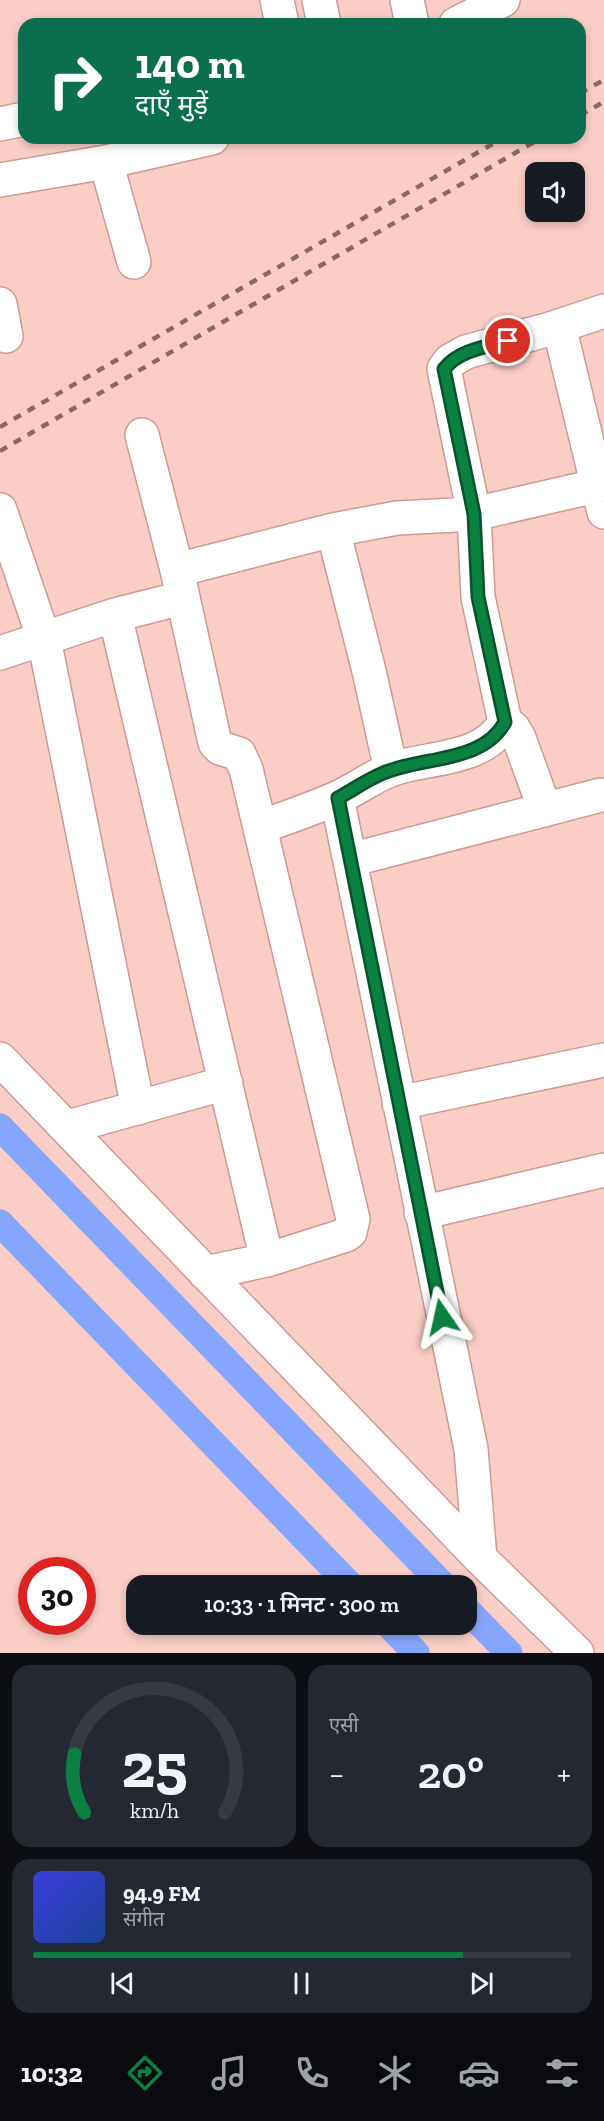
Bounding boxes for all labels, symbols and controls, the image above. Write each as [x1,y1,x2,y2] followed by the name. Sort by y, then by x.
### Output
[135,38,245,89] text: 140 m
[36,42,114,120] icon: right
[135,89,208,121] text: दाएँ मुड़ें
[525,162,585,222] map controls
[525,162,585,222] button: sound
[482,315,533,366] pin
[491,324,524,357] icon: arrive
[410,1285,474,1349] position arrow
[18,1557,96,1635] speed limit sign: 30
[204,1591,399,1618] text: 10:33 · 1 मिनट · 300 m
[329,1713,359,1737] text: एसी
[121,1728,187,1803] text: 25
[417,1746,484,1800] text: 20°
[329,1754,344,1793] text: −
[557,1754,571,1793] text: +
[130,1798,178,1823] text: km/h
[123,1880,200,1907] text: 94.9 FM
[123,1907,164,1931] text: संगीत
[106,1967,139,2000] icon: previous
[285,1967,318,2000] icon: pause
[465,1967,498,2000] icon: next
[124,2052,166,2094] icon: directions
[208,2052,250,2094] icon: music
[291,2052,333,2094] icon: phone
[374,2052,416,2094] icon: climate
[458,2052,500,2094] icon: car
[541,2052,583,2094] icon: filters
[21,2057,83,2089] text: 10:32

